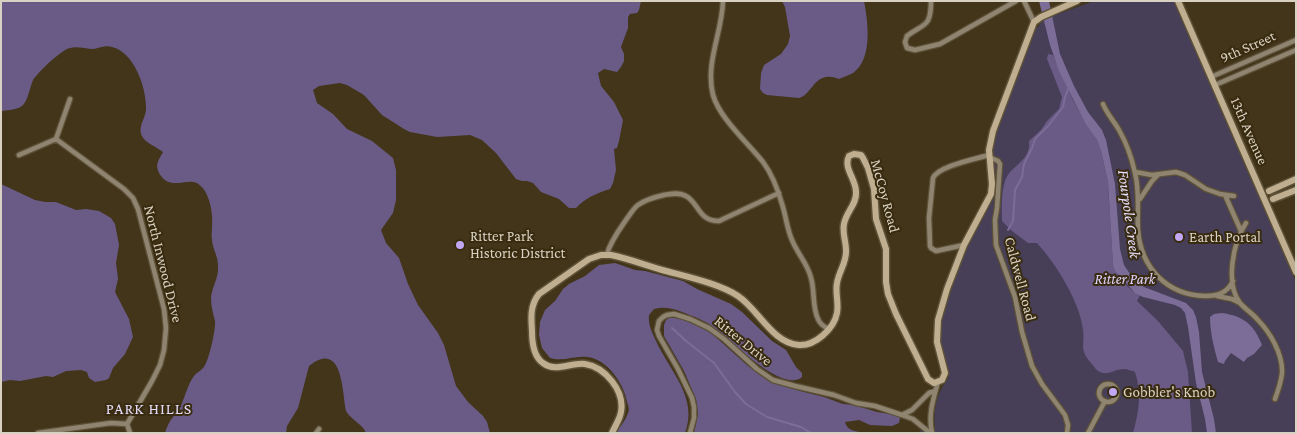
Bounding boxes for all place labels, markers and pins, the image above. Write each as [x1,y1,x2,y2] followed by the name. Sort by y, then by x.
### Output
[470,227,565,262] place label: Ritter Park Historic District
[1189,228,1261,246] place label: Earth Portal
[1173,231,1185,243] marker: Earth Portal
[454,239,466,251] marker: Ritter Park Historic District
[1123,383,1215,401] place label: Gobbler's Knob
[1107,386,1119,398] marker: Gobbler's Knob

